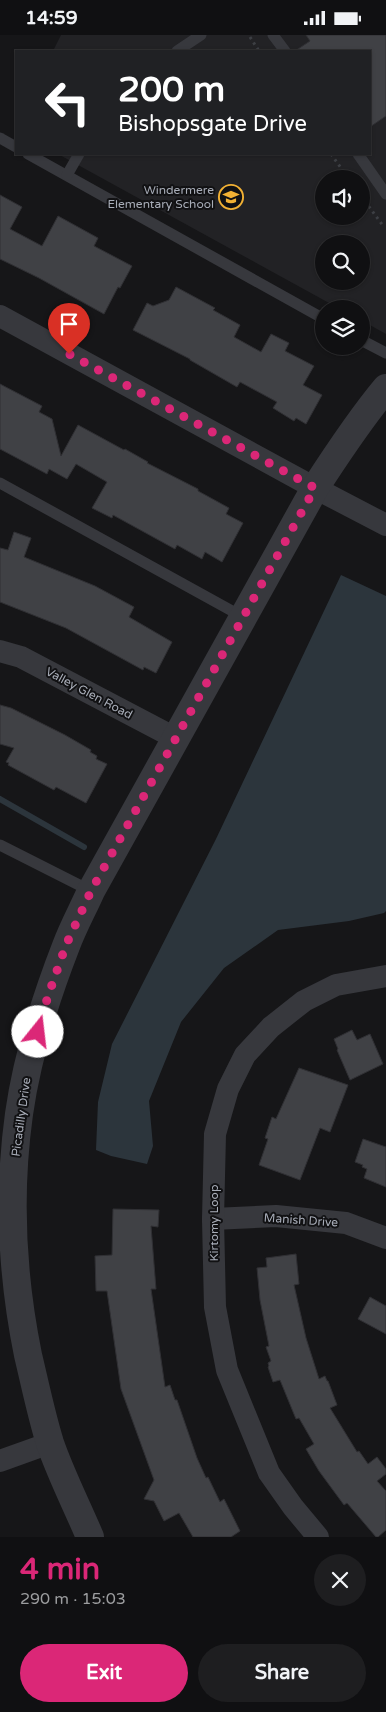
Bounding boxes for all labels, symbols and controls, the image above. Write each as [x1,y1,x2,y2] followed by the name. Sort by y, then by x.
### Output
[25,7,78,29] text: 14:59
[118,69,225,111] text: 200 m
[35,70,100,135] icon: left
[118,111,307,137] text: Bishopsgate Drive
[315,170,370,355] map controls
[315,170,370,225] button: sound
[107,183,214,211] place label: Windermere Elementary School
[218,184,244,210] school or university icon: Windermere Elementary School
[315,235,370,290] button: search
[315,300,370,355] button: layers
[48,303,90,354] pin
[55,310,83,338] icon: arrive
[43,664,135,722] street label: Valley Glen Road
[11,1005,63,1057] position arrow
[9,1076,34,1157] street label: Picadilly Drive
[207,1185,221,1261] street label: Kirtomy Loop
[263,1210,339,1230] street label: Manish Drive
[20,1551,100,1588] text: 4 min
[314,1554,366,1606] button: close
[20,1589,126,1609] text: 290 m · 15:03
[20,1644,188,1702] button: Exit
[198,1644,366,1702] button: Share

